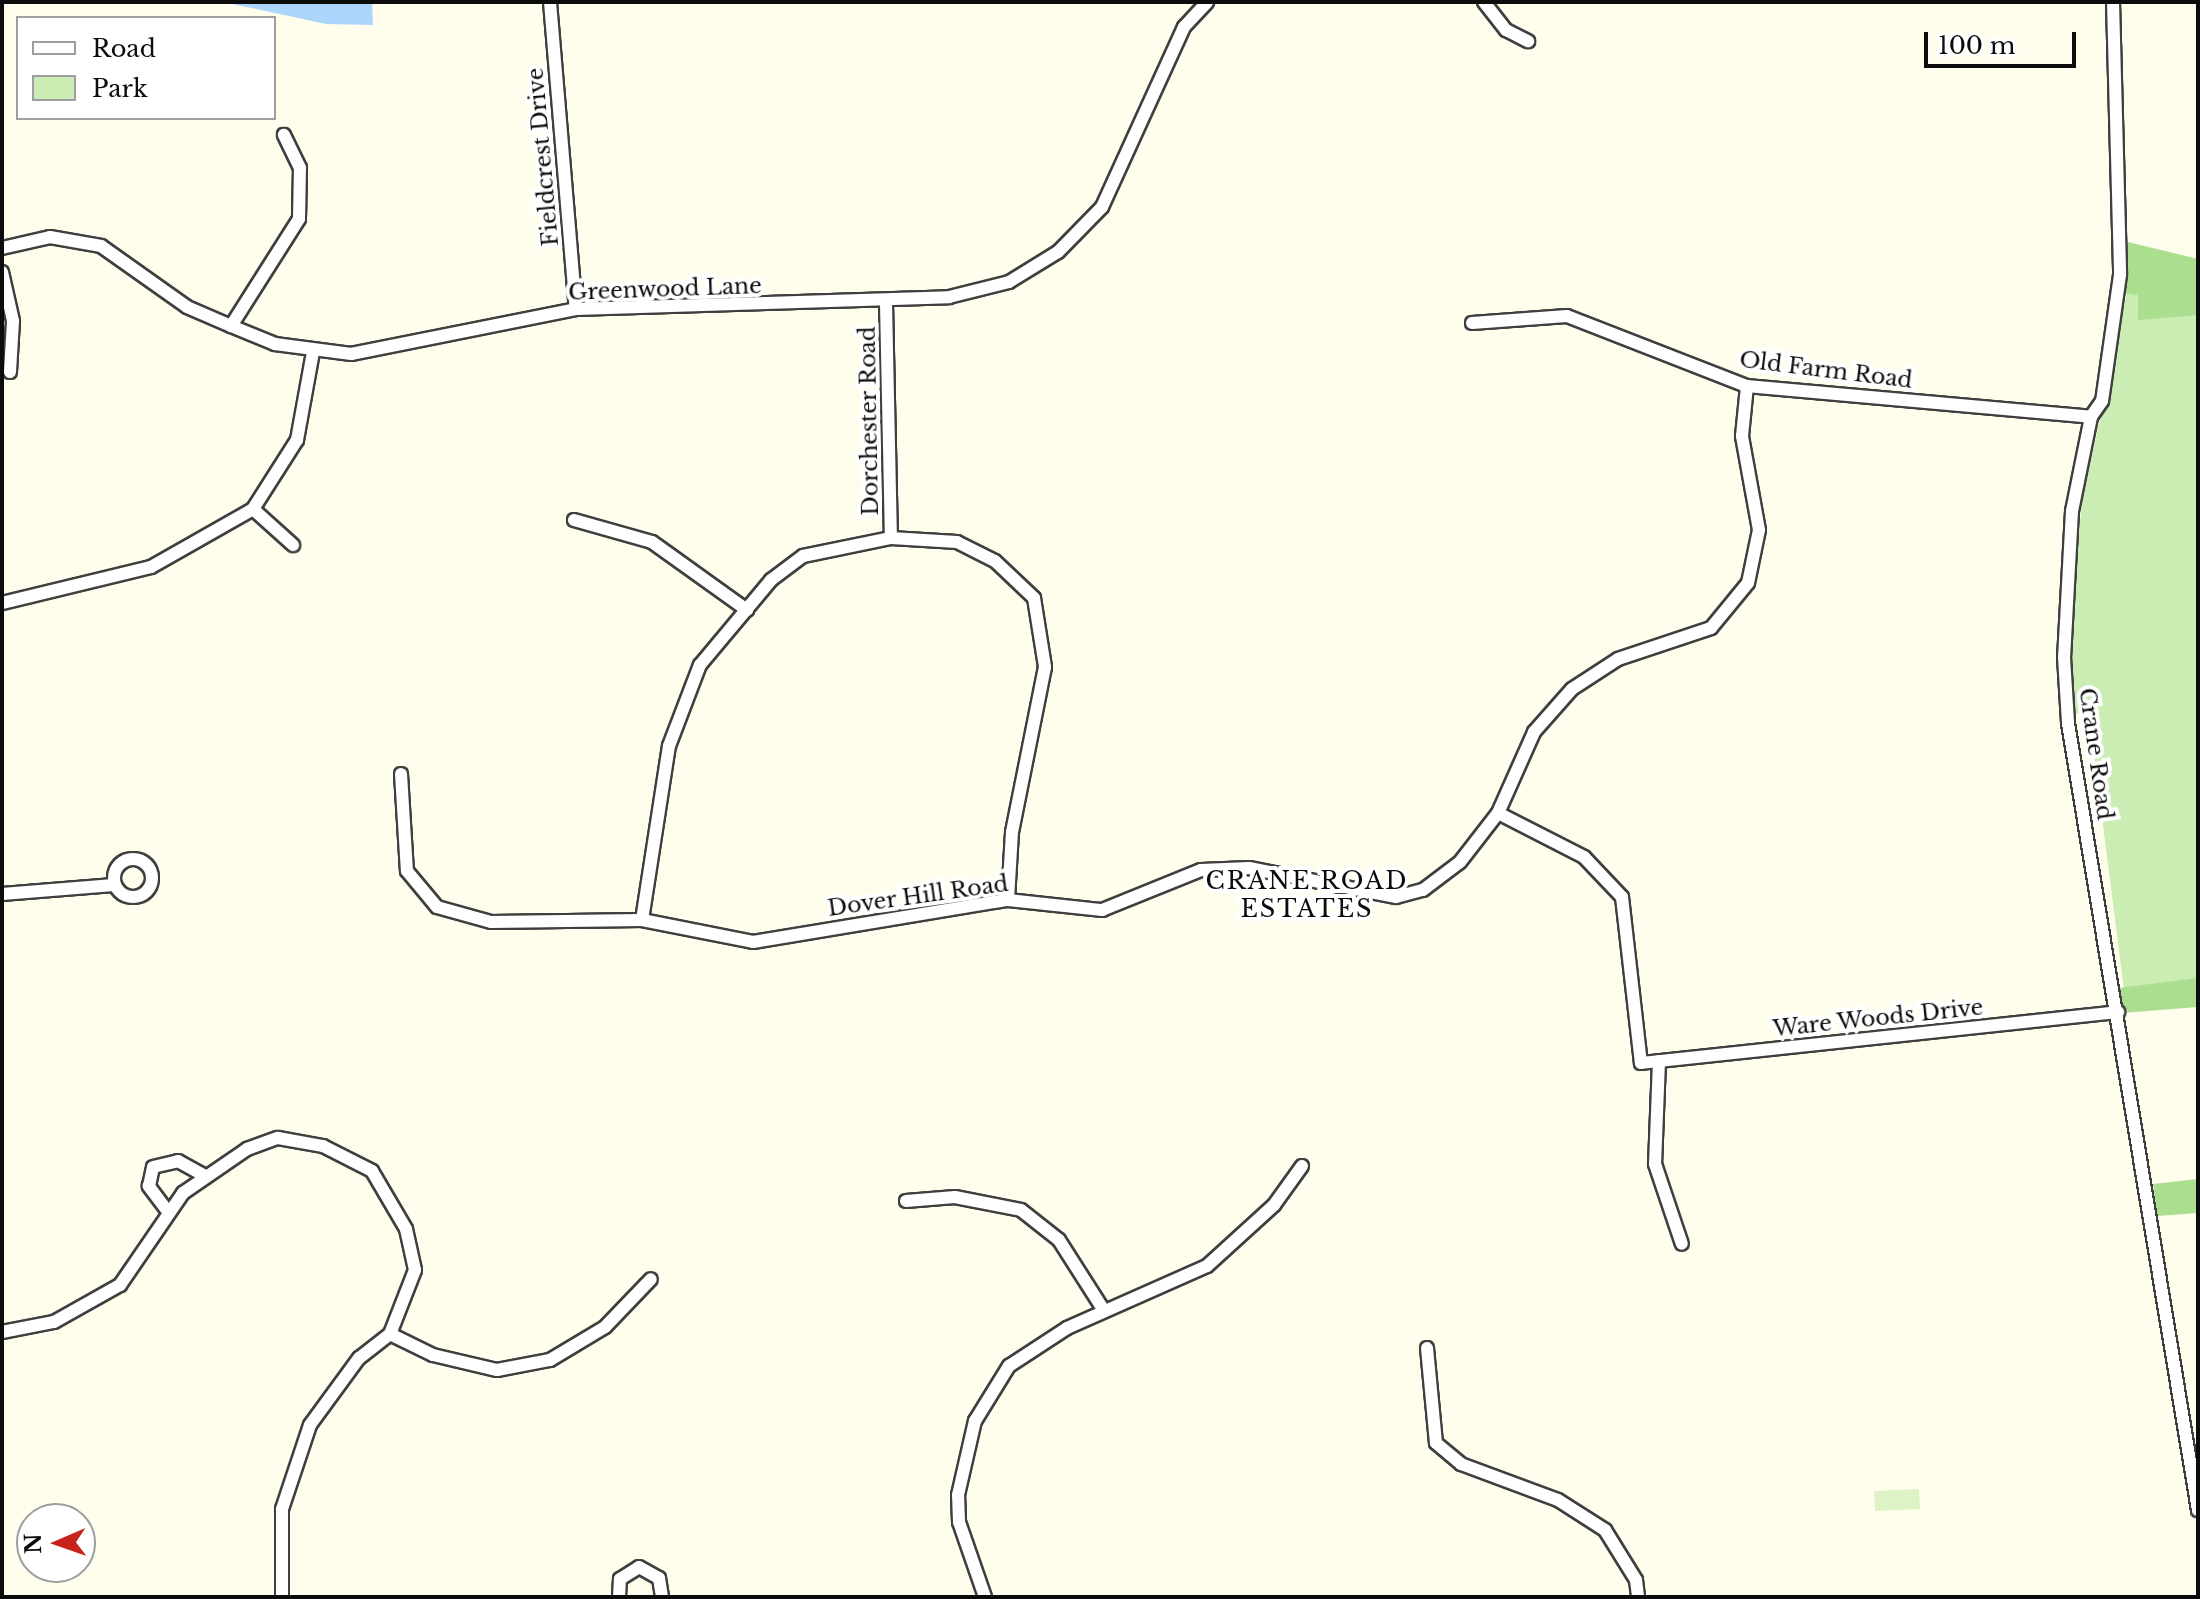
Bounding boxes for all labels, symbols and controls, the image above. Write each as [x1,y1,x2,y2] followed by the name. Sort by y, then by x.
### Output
[16,16,276,120] legend
[1928,16,2080,66] scale bar
[1938,31,2016,60] text: 100 m
[92,34,156,63] text: Road
[522,67,564,247] street label: Fieldcrest Drive
[92,74,148,103] text: Park
[568,272,762,306] street label: Greenwood Lane
[854,326,884,516] street label: Dorchester Road
[1738,346,1914,394] street label: Old Farm Road
[2074,686,2118,822] street label: Crane Road
[1206,867,1408,923] district label: CRANE ROAD ESTATES
[826,870,1010,922] street label: Dover Hill Road
[1771,994,1985,1042] street label: Ware Woods Drive
[16,1503,96,1583] north arrow
[20,1533,47,1555] text: N

